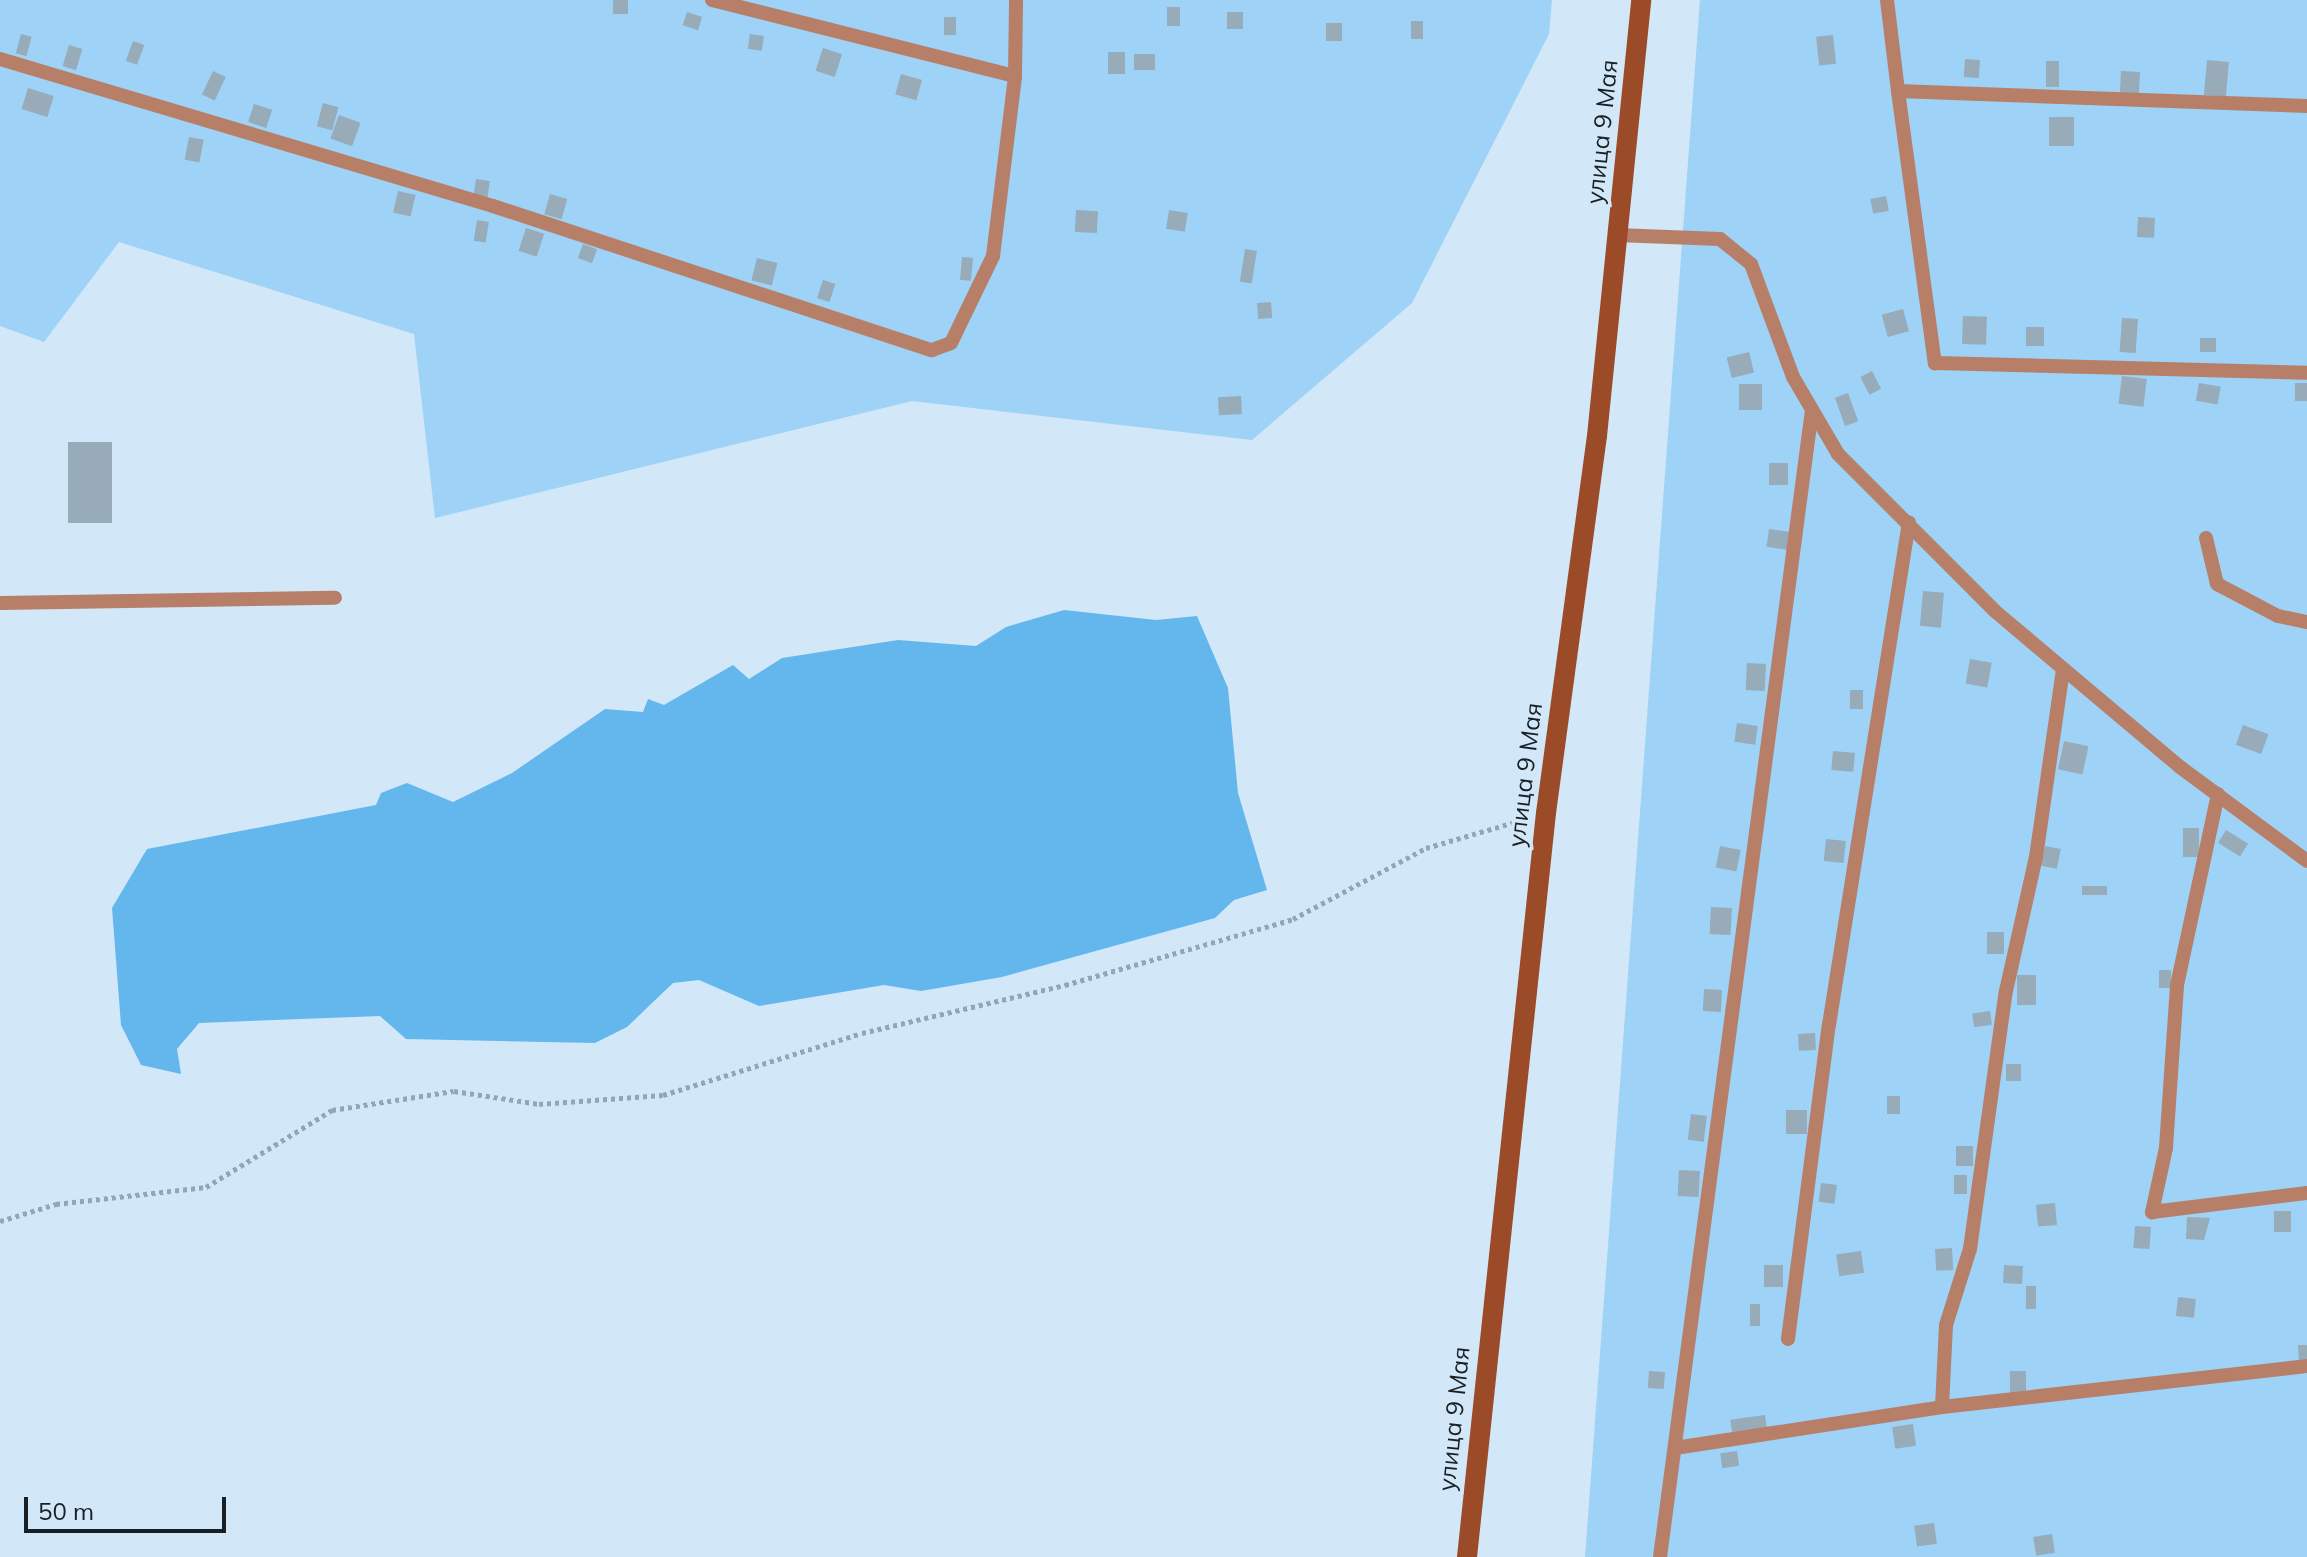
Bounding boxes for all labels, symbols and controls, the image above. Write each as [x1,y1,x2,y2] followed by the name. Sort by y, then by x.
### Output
[1580,58,1624,206] street label: улица 9 Мая
[1502,701,1548,849] street label: улица 9 Мая
[1432,1345,1476,1493] street label: улица 9 Мая
[28,1481,230,1531] scale bar
[38,1496,94,1526] text: 50 m

